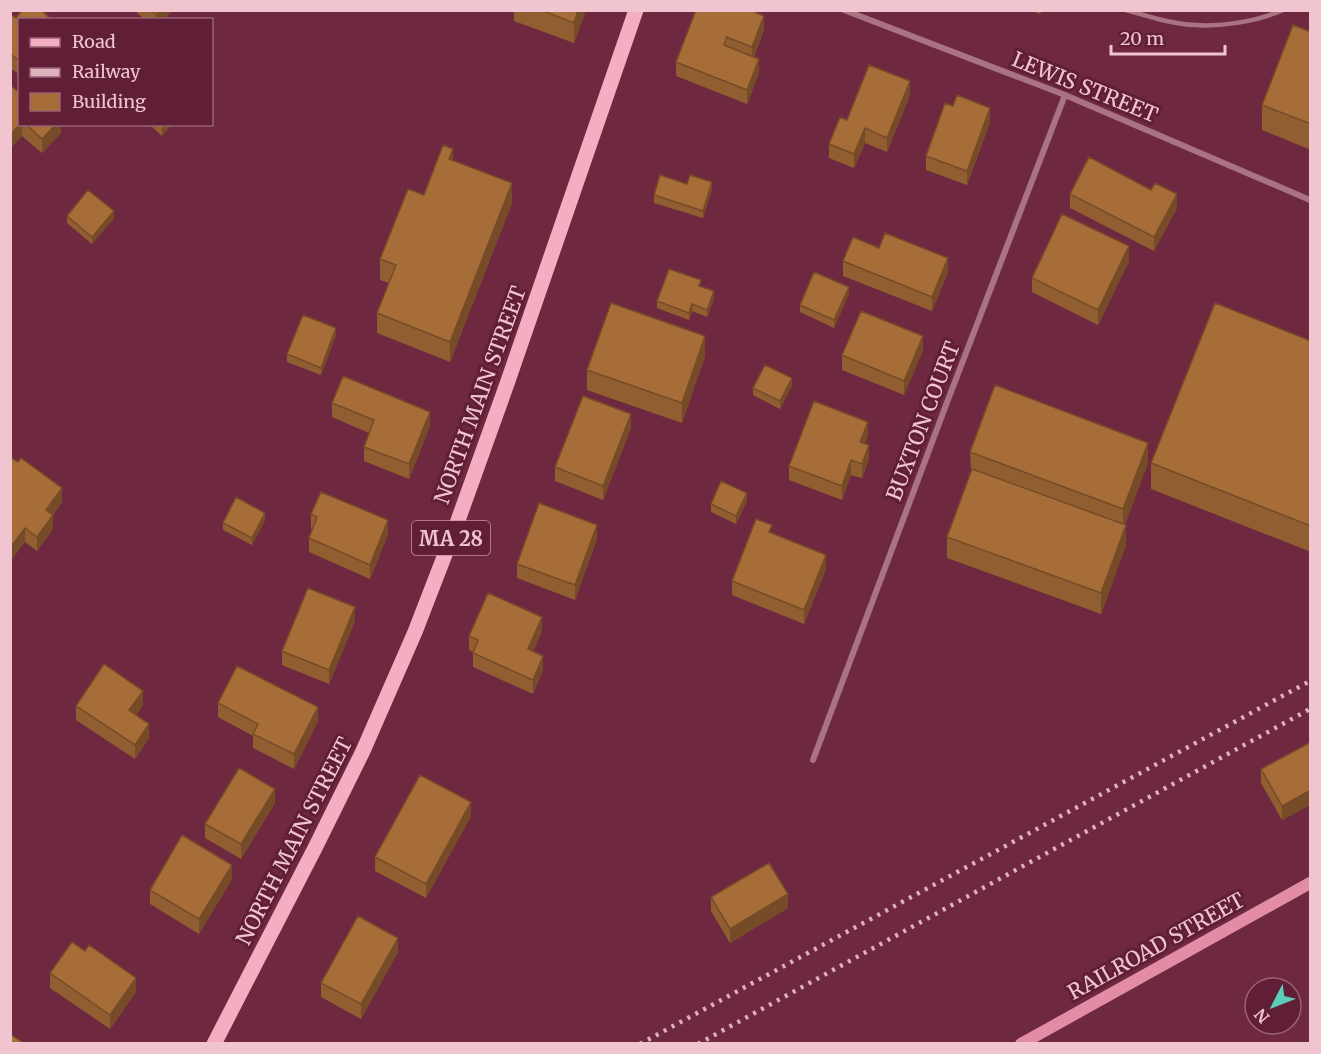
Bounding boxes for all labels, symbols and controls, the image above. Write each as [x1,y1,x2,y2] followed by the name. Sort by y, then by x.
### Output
[18,18,213,126] legend
[1111,18,1225,56] scale bar
[1120,27,1164,50] text: 20 m
[72,30,116,53] text: Road
[1008,45,1162,129] street label: LEWIS STREET
[72,60,141,83] text: Railway
[72,90,146,113] text: Building
[428,282,532,508] street label: NORTH MAIN STREET
[880,337,966,504] street label: BUXTON COURT
[412,521,490,555] road number: MA 28
[230,732,358,950] street label: NORTH MAIN STREET
[1063,886,1249,1006] street label: RAILROAD STREET
[1243,976,1303,1036] north arrow
[1250,1004,1274,1027] text: N

